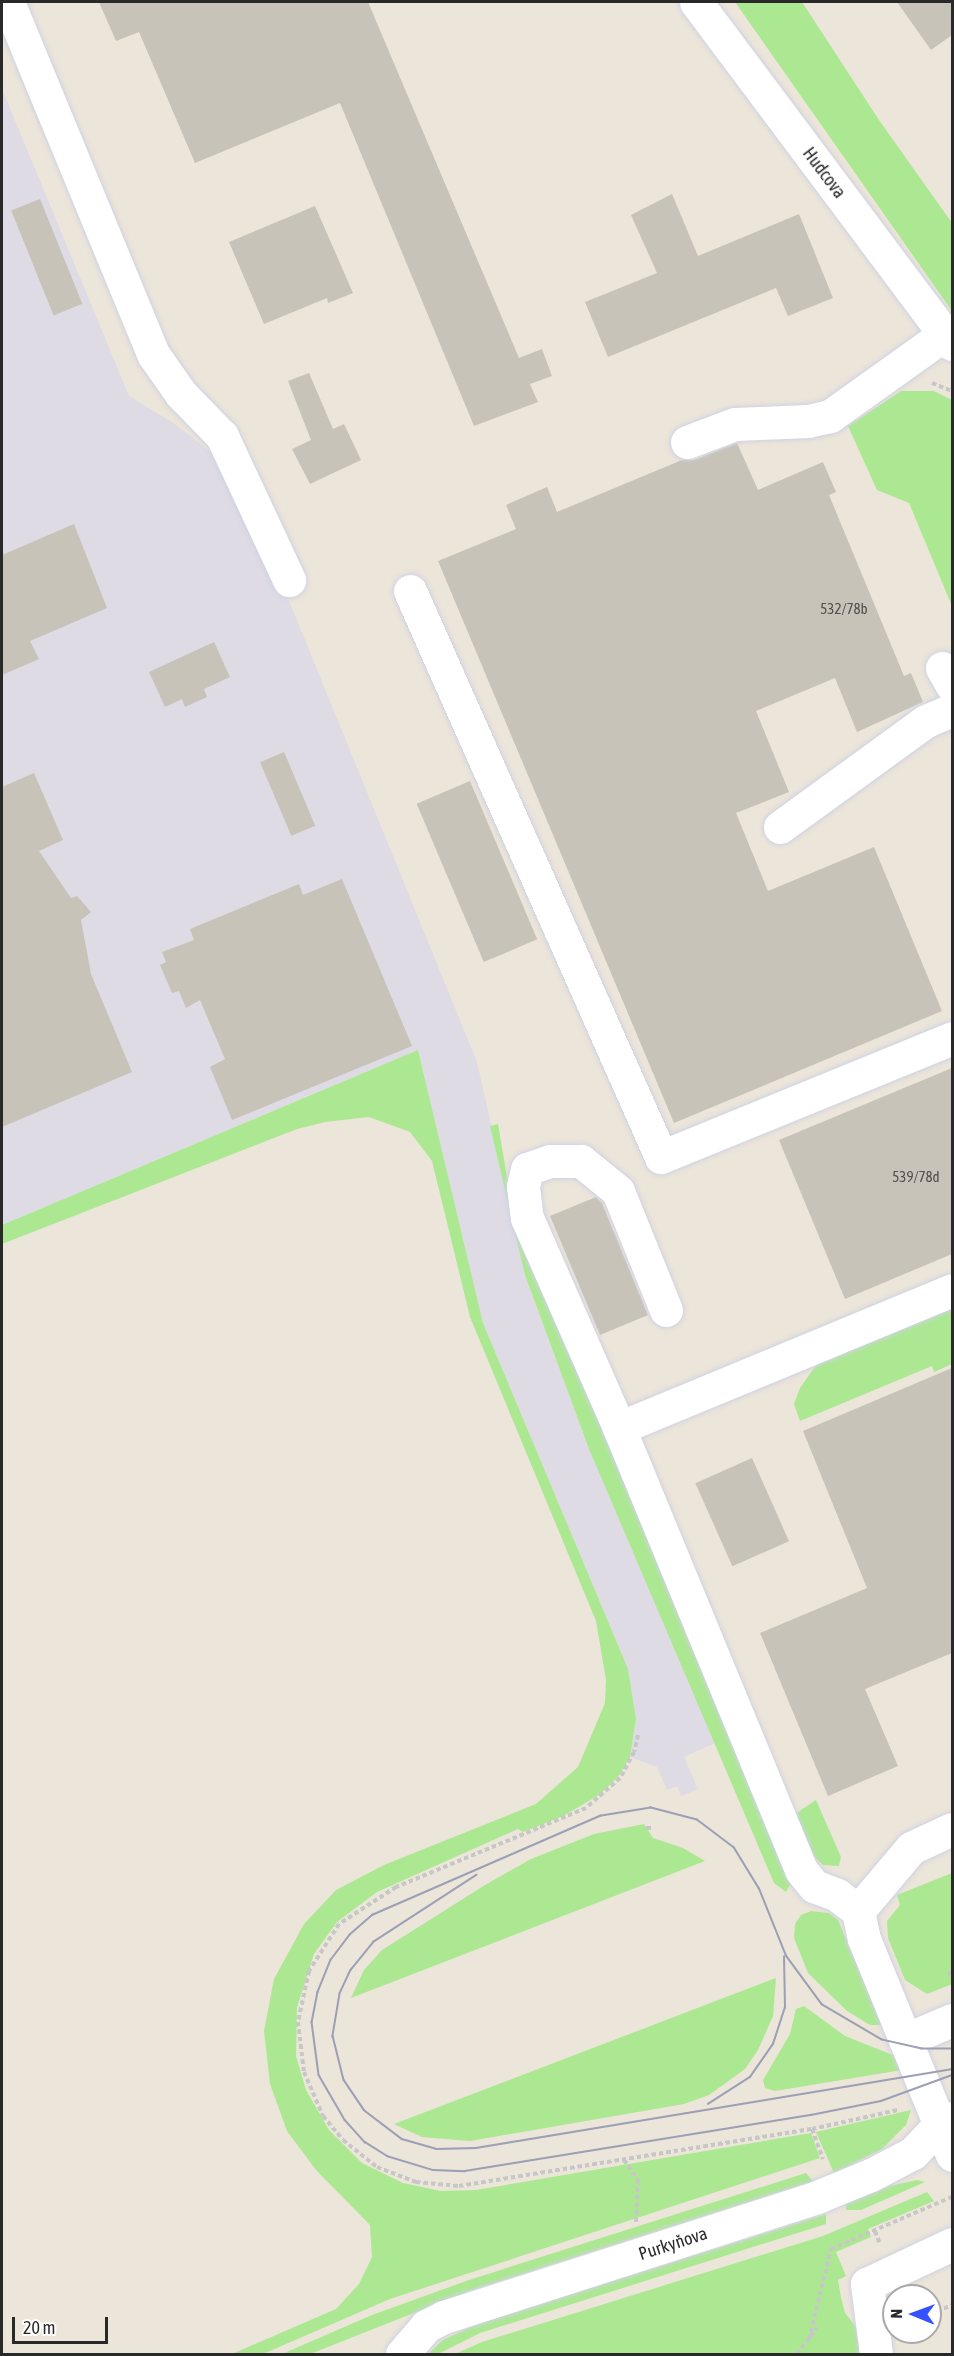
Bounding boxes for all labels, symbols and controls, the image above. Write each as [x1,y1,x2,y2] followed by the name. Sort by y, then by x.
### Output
[798,143,850,203] street label: Hudcova
[820,600,868,618] house number: 532/78b
[892,1168,940,1186] house number: 539/78d
[636,2223,710,2265] street label: Purkyňova
[882,2284,942,2344] north arrow
[15,2305,111,2343] scale bar
[887,2309,905,2319] text: N
[23,2317,55,2338] text: 20 m

